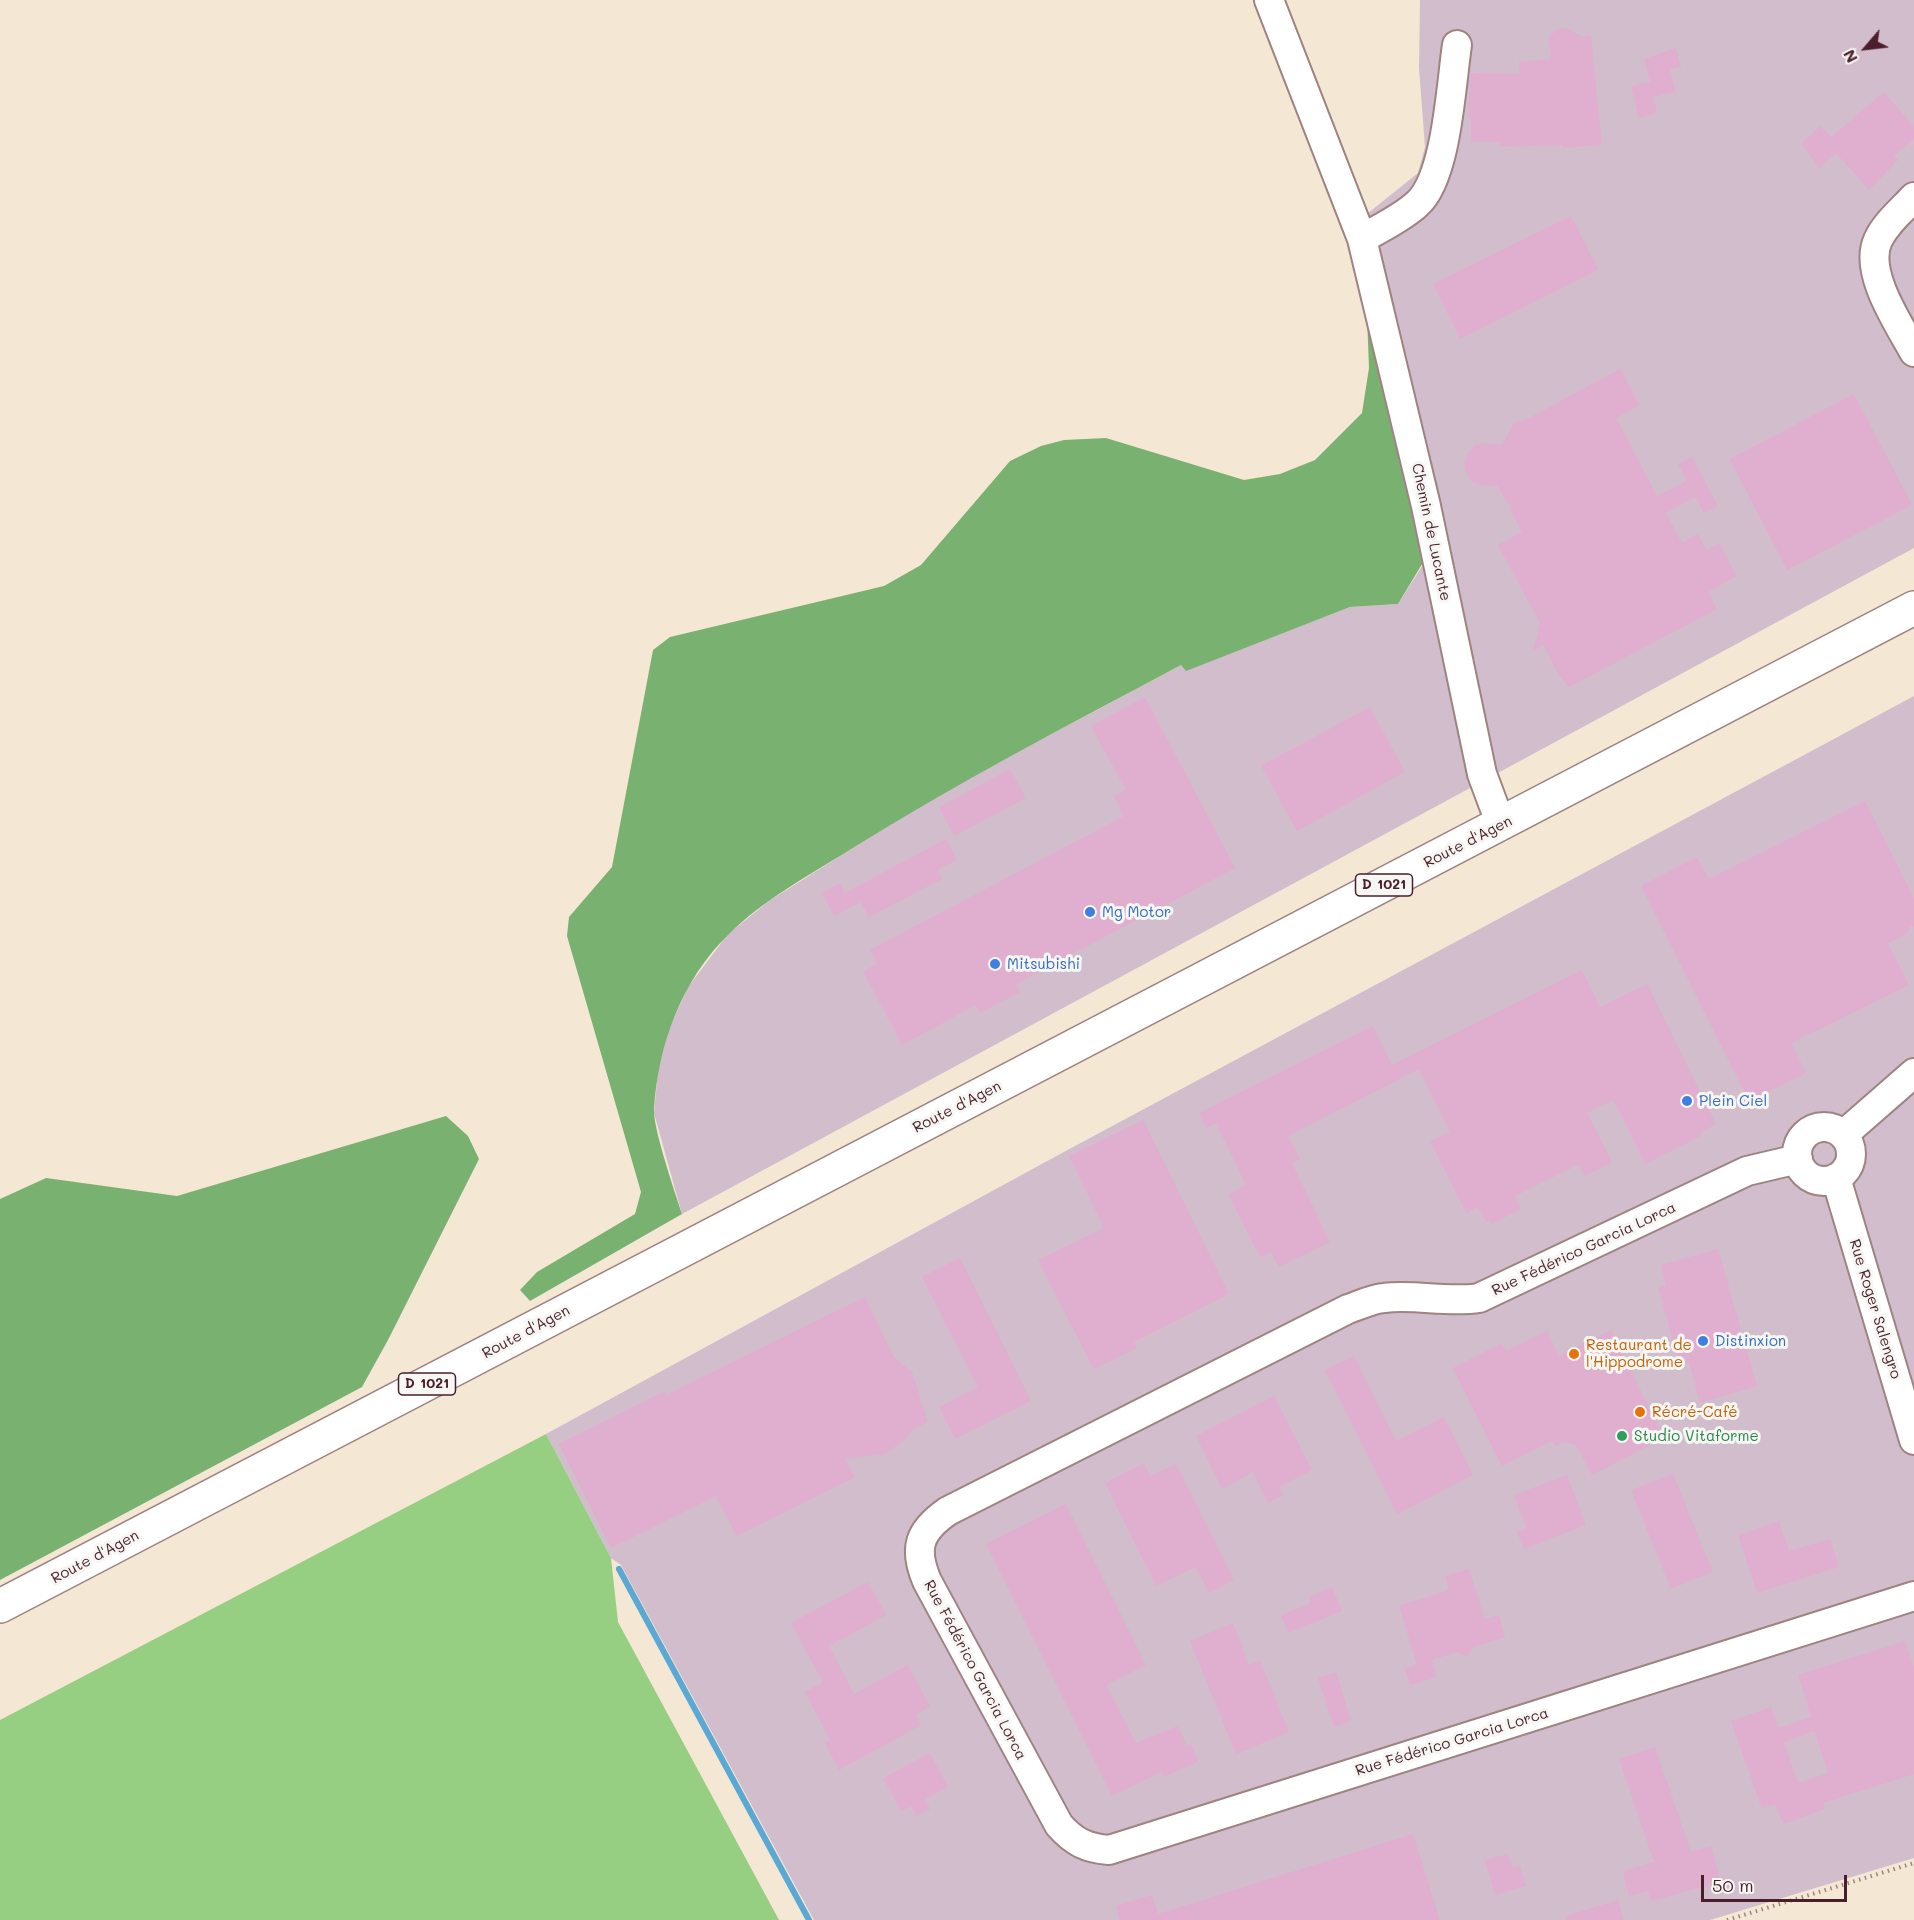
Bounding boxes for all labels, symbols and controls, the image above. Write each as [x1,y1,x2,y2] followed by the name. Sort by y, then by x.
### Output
[1836,18,1896,78] north arrow
[1838,46,1862,67] text: N
[1408,462,1454,602] street label: Chemin de Lucante
[1421,812,1515,872] street label: Route d'Agen
[1356,874,1412,896] road number: D 1021
[1102,903,1171,921] place label: Mg Motor
[1083,905,1097,919] marker: Mg Motor
[1007,955,1080,973] place label: Mitsubishi
[988,957,1002,971] marker: Mitsubishi
[910,1077,1004,1137] street label: Route d'Agen
[1699,1092,1767,1110] place label: Plein Ciel
[1680,1094,1694,1108] marker: Plein Ciel
[1489,1198,1679,1300] street label: Rue Fédérico Garcia Lorca
[1845,1237,1905,1381] street label: Rue Roger Salengro
[479,1301,573,1363] street label: Route d'Agen
[1715,1332,1786,1350] place label: Distinxion
[1696,1334,1710,1348] marker: Distinxion
[1586,1336,1692,1371] place label: Restaurant de l'Hippodrome
[1567,1347,1581,1361] marker: Restaurant de l'Hippodrome
[398,1373,456,1395] road number: D 1021
[1652,1403,1737,1421] place label: Récré-Café
[1633,1405,1647,1419] marker: Récré-Café
[1634,1427,1759,1445] place label: Studio Vitaforme
[1615,1429,1629,1443] marker: Studio Vitaforme
[48,1526,142,1588] street label: Route d'Agen
[920,1577,1030,1763] street label: Rue Fédérico Garcia Lorca
[1353,1704,1551,1780] street label: Rue Fédérico Garcia Lorca
[1704,1863,1850,1901] scale bar
[1712,1873,1754,1897] text: 50 m

